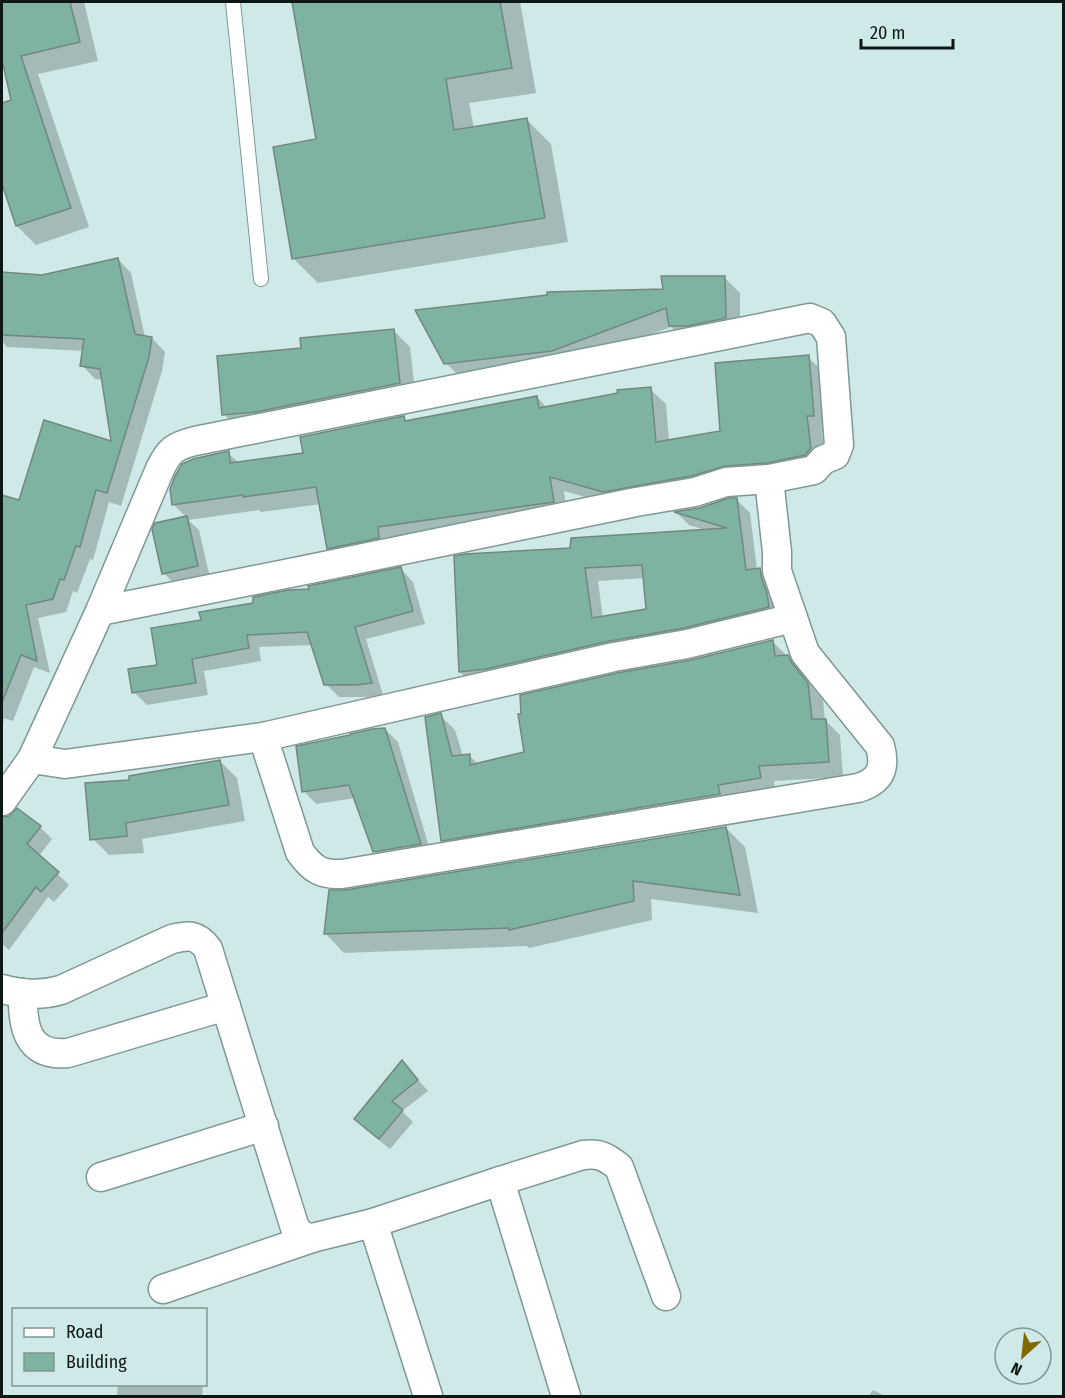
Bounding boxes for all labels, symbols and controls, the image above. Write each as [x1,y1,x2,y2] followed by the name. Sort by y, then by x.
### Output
[861,12,952,50] scale bar
[870,22,905,44] text: 20 m
[12,1308,207,1386] legend
[66,1321,103,1343] text: Road
[993,1326,1053,1386] north arrow
[66,1351,127,1373] text: Building
[1008,1358,1025,1380] text: N

